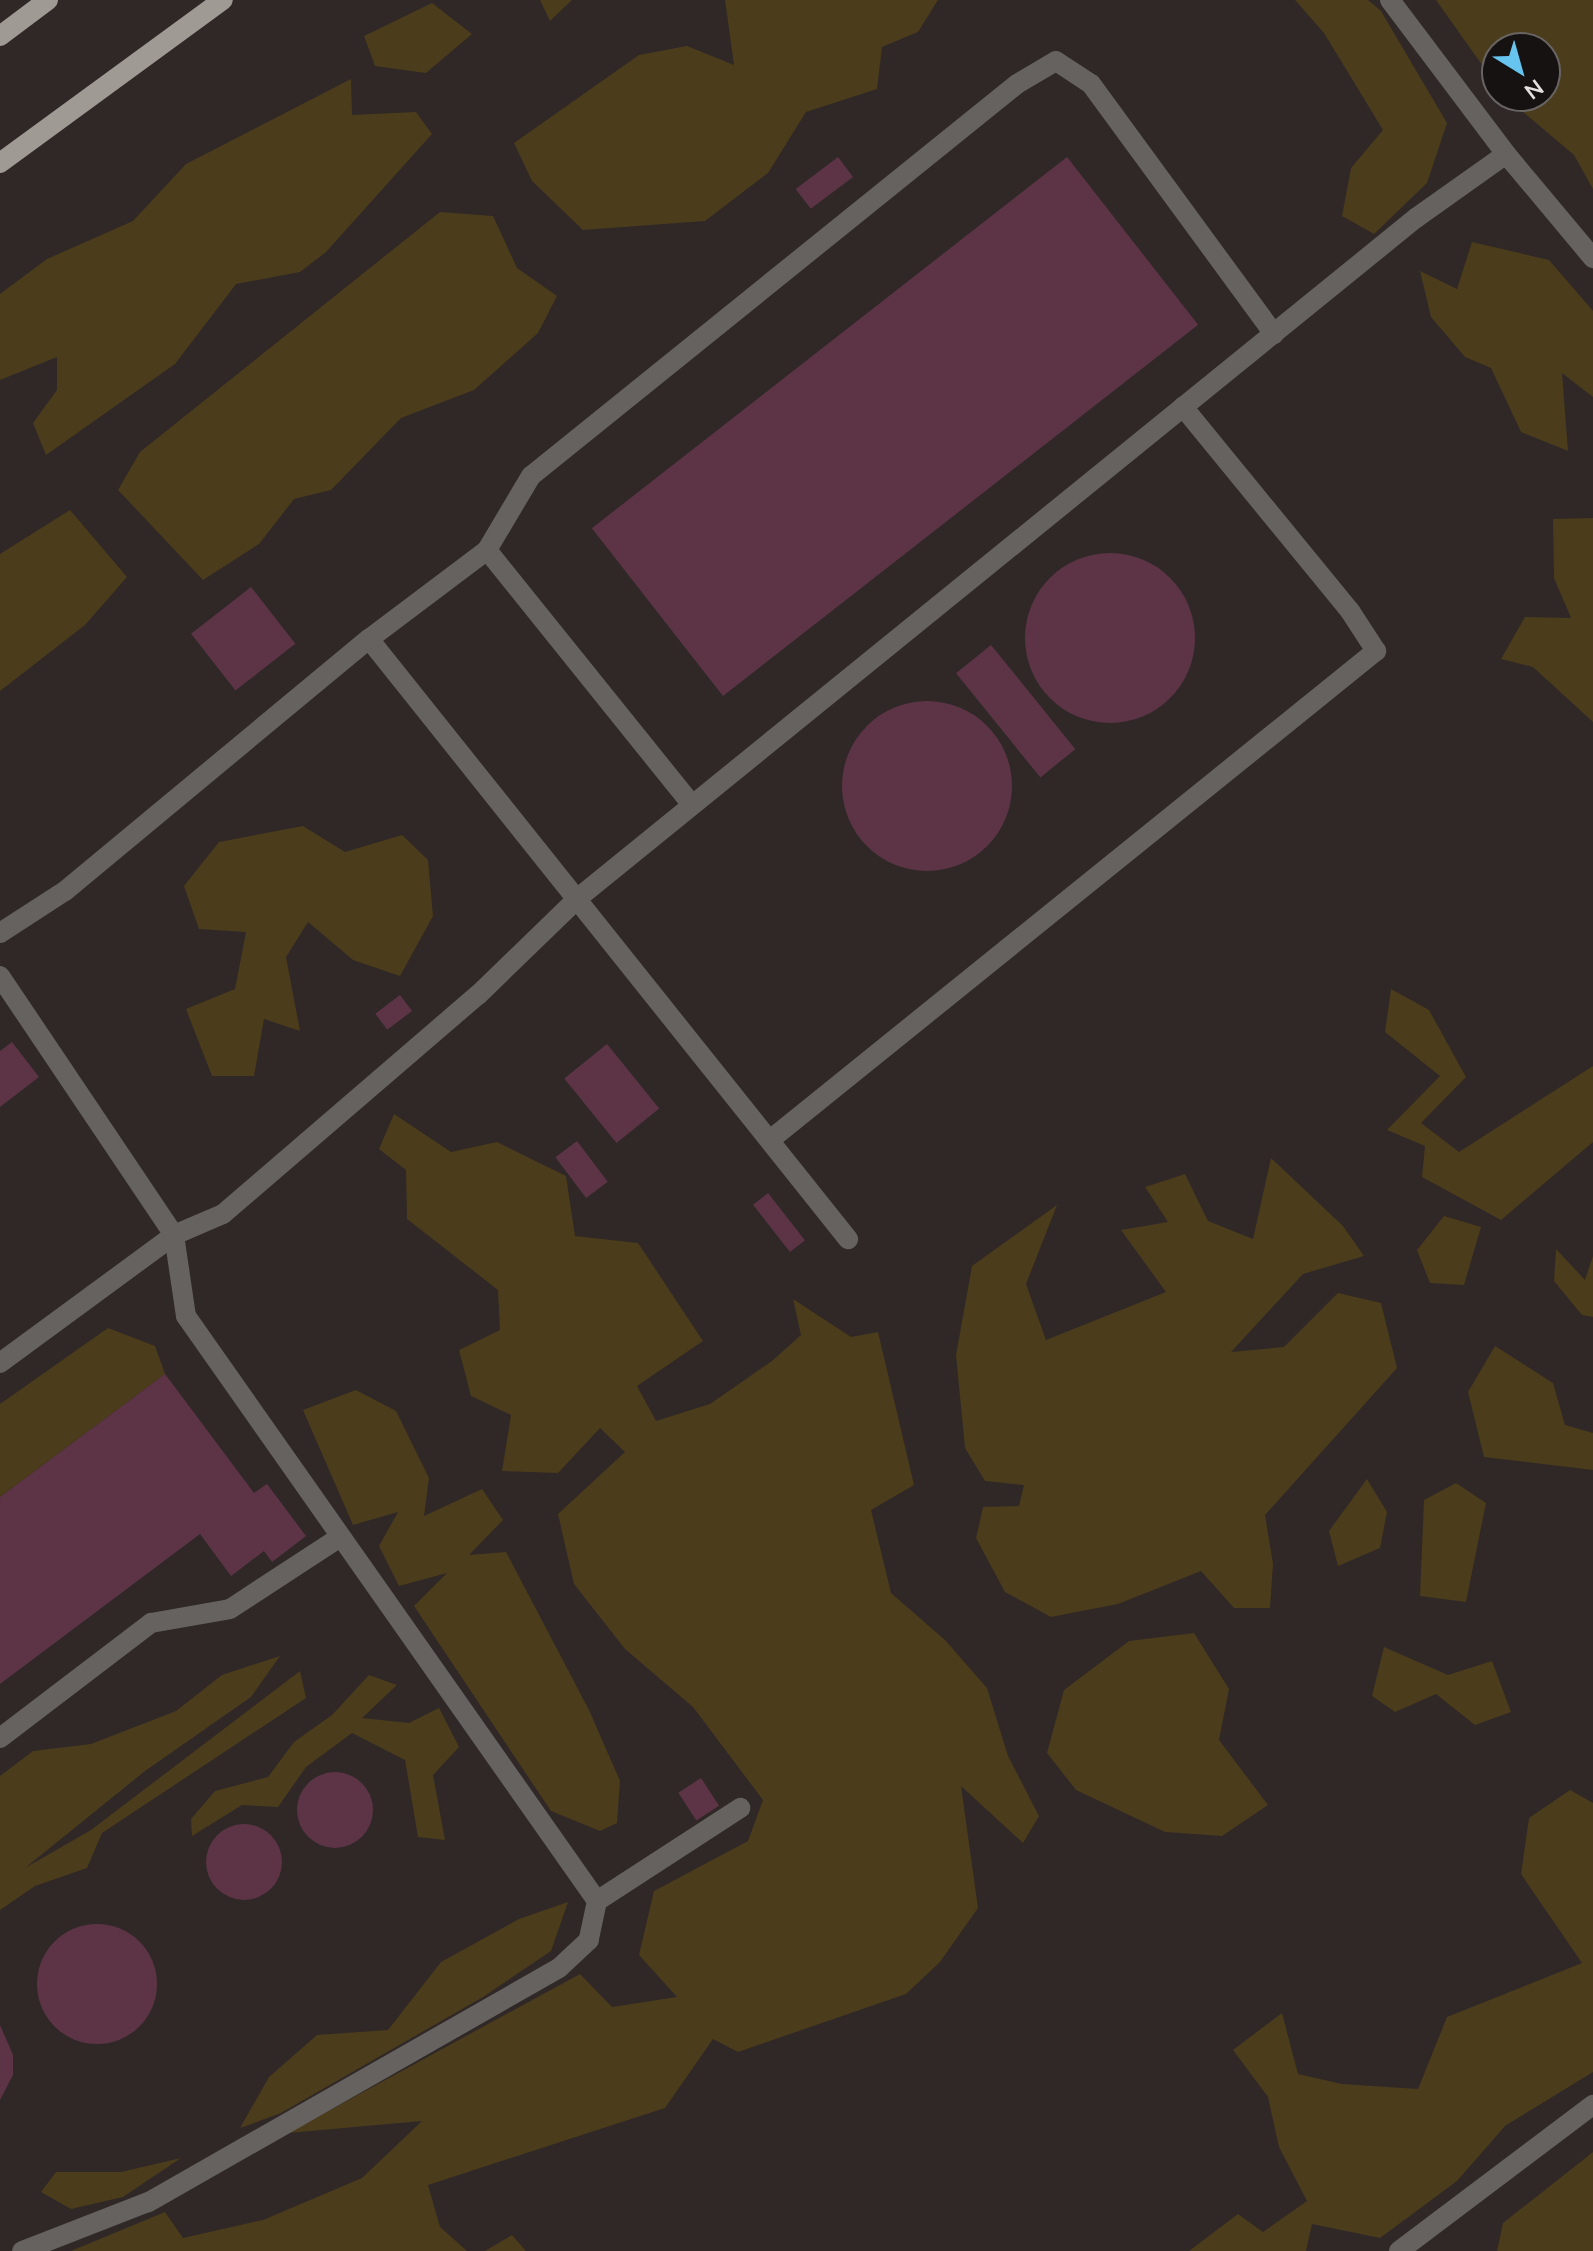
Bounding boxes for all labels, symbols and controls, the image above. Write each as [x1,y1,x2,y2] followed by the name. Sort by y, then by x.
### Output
[1481,32,1561,112] north arrow
[1519,73,1549,106] text: N

